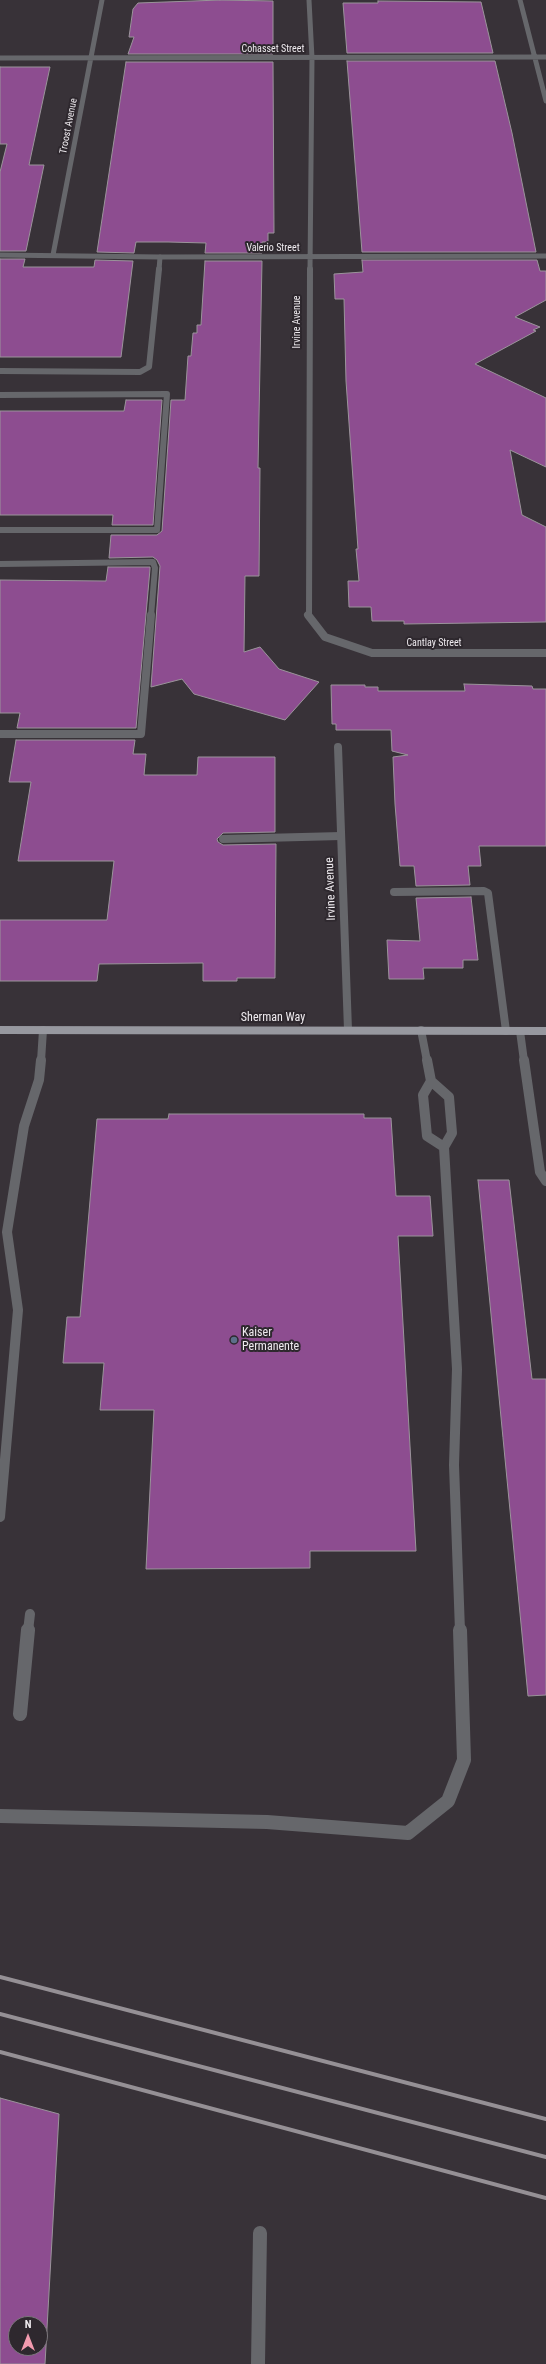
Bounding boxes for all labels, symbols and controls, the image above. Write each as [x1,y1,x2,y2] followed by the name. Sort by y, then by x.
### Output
[242,43,304,55] street label: Cohasset Street
[58,97,80,155] street label: Troost Avenue
[246,242,300,254] street label: Valerio Street
[291,296,303,348] street label: Irvine Avenue
[406,637,462,649] street label: Cantlay Street
[323,857,339,921] street label: Irvine Avenue
[241,1011,305,1025] street label: Sherman Way
[242,1326,299,1354] place label: Kaiser Permanente
[229,1335,239,1345] marker: Kaiser Permanente
[8,2316,48,2356] north arrow
[25,2318,31,2331] text: N

